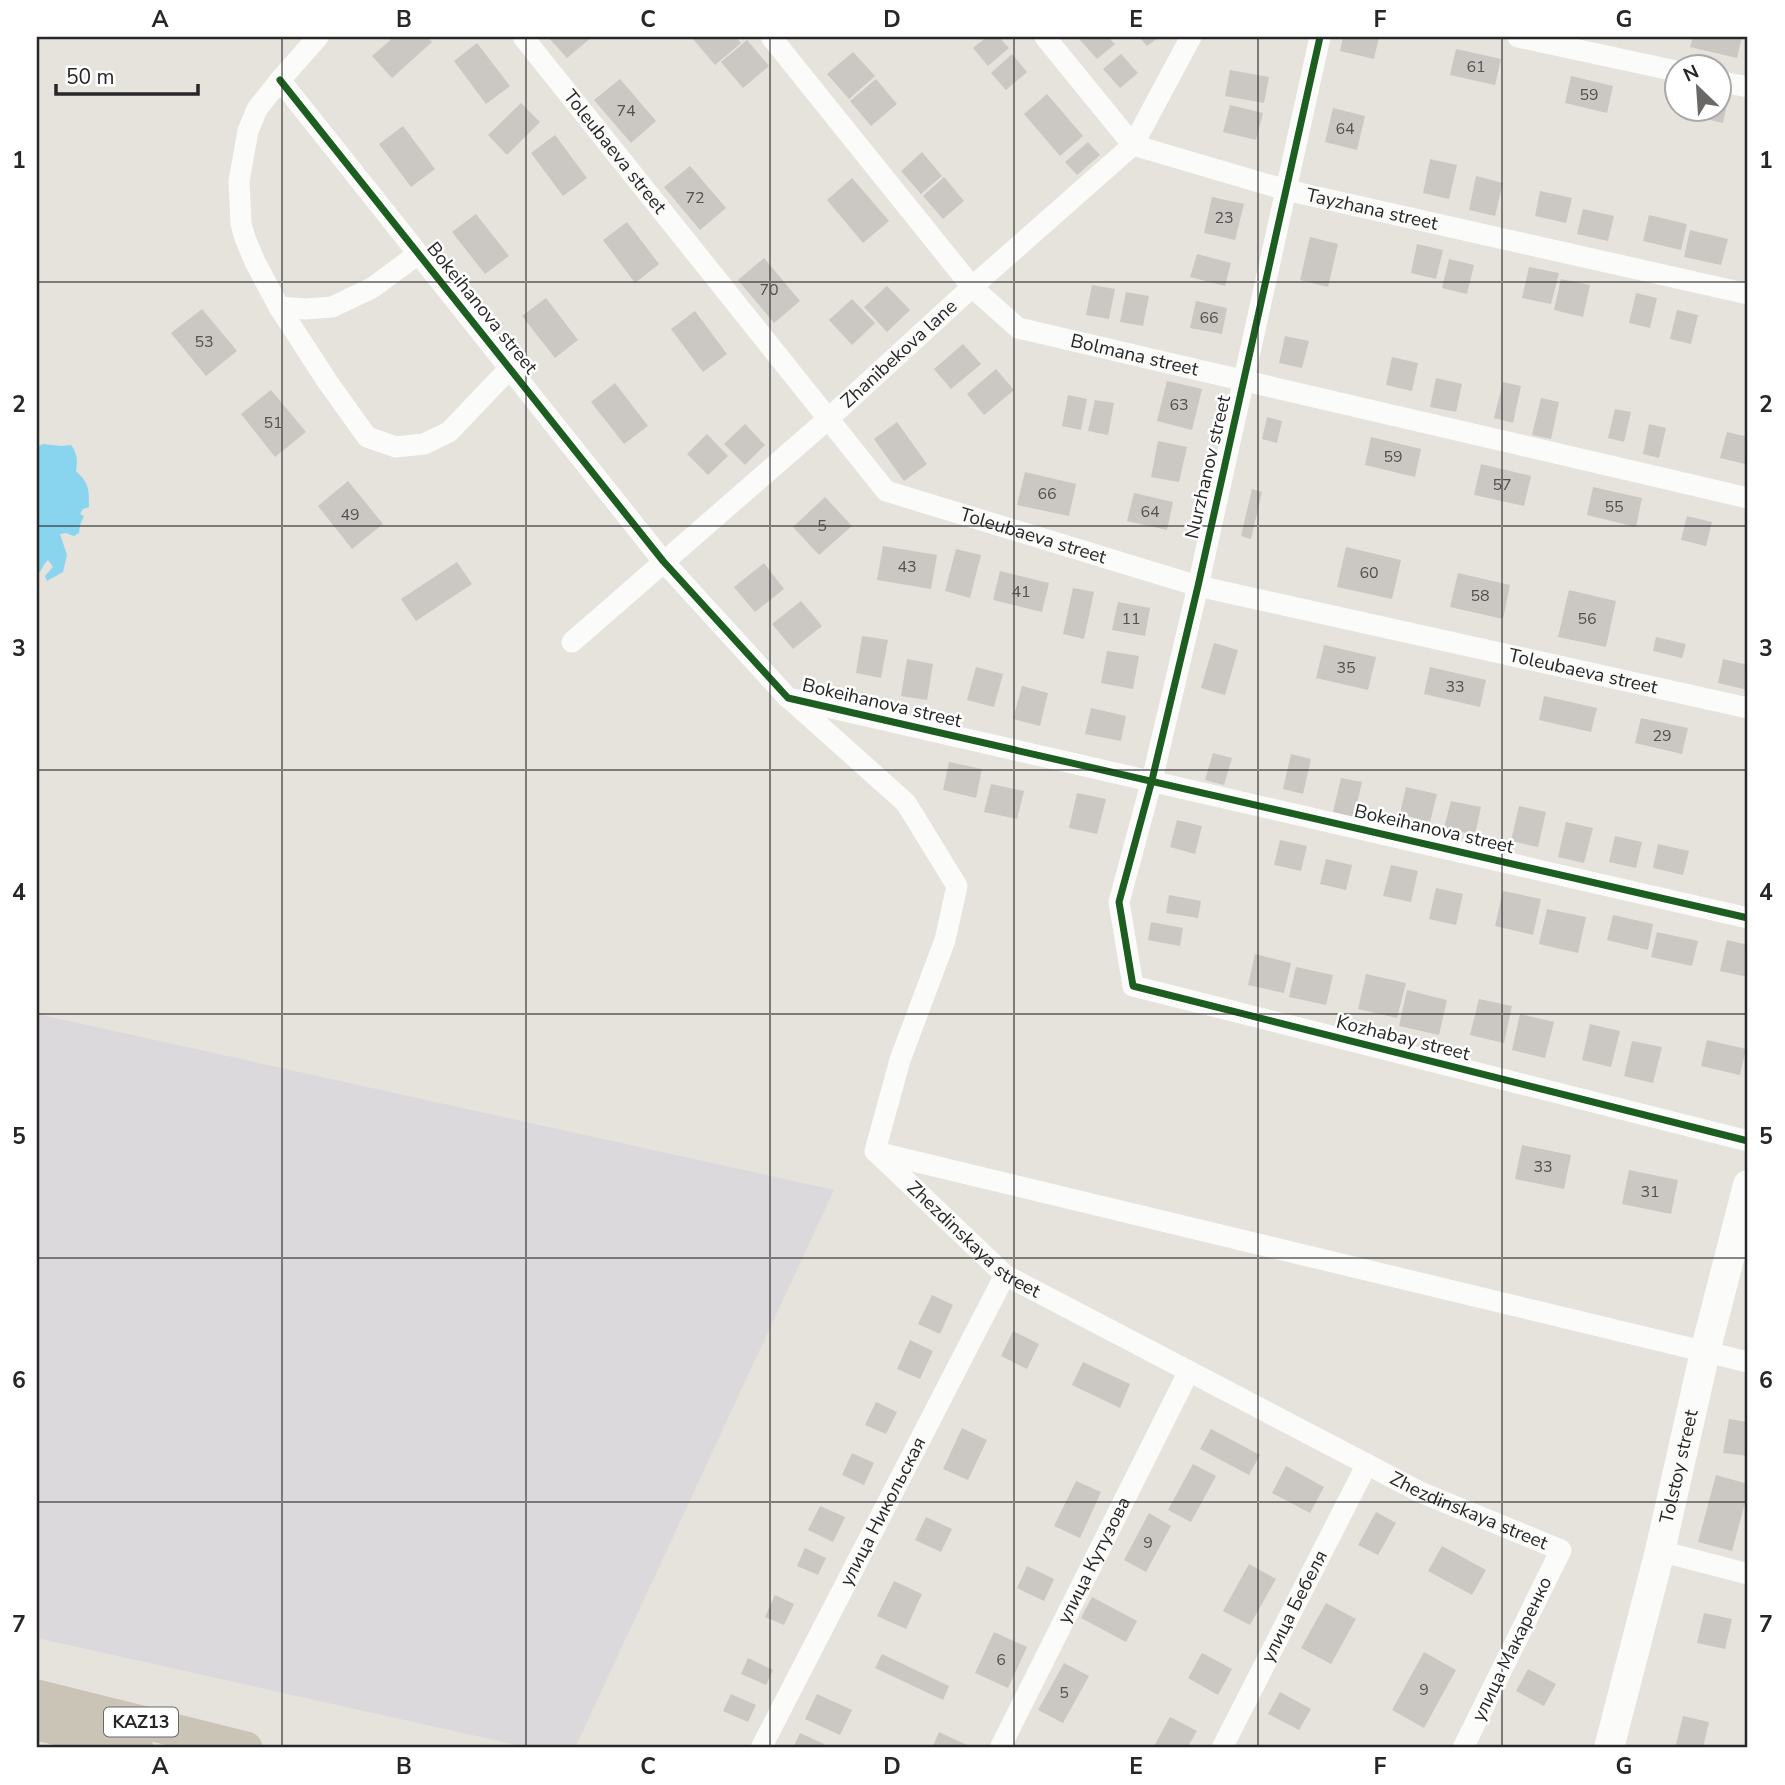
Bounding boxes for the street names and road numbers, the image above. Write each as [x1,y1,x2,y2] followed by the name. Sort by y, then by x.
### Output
[557,84,673,220] street label: Toleubaeva street
[1304,182,1441,237] street label: Tayzhana street
[421,236,544,380] street label: Bokeihanova street
[835,294,963,414] street label: Zhanibekova lane
[1068,328,1201,383] street label: Bolmana street
[1179,392,1237,541] street label: Nurzhanov street
[957,501,1110,570] street label: Toleubaeva street
[1506,642,1661,701] street label: Toleubaeva street
[800,672,965,734] street label: Bokeihanova street
[1352,798,1517,860] street label: Bokeihanova street
[1334,1009,1473,1067] street label: Kozhabay street
[901,1175,1045,1304] street label: Zhezdinskaya street
[1654,1407,1705,1526] street label: Tolstoy street
[834,1432,932,1591] street label: улица Никольская
[1385,1466,1552,1556] street label: Zhezdinskaya street
[1051,1492,1137,1628] street label: улица Кутузова
[1255,1546,1334,1667] street label: улица Бебеля
[1466,1572,1558,1726] street label: улица Макаренко
[104,1708,178,1736] road number: KAZ13

